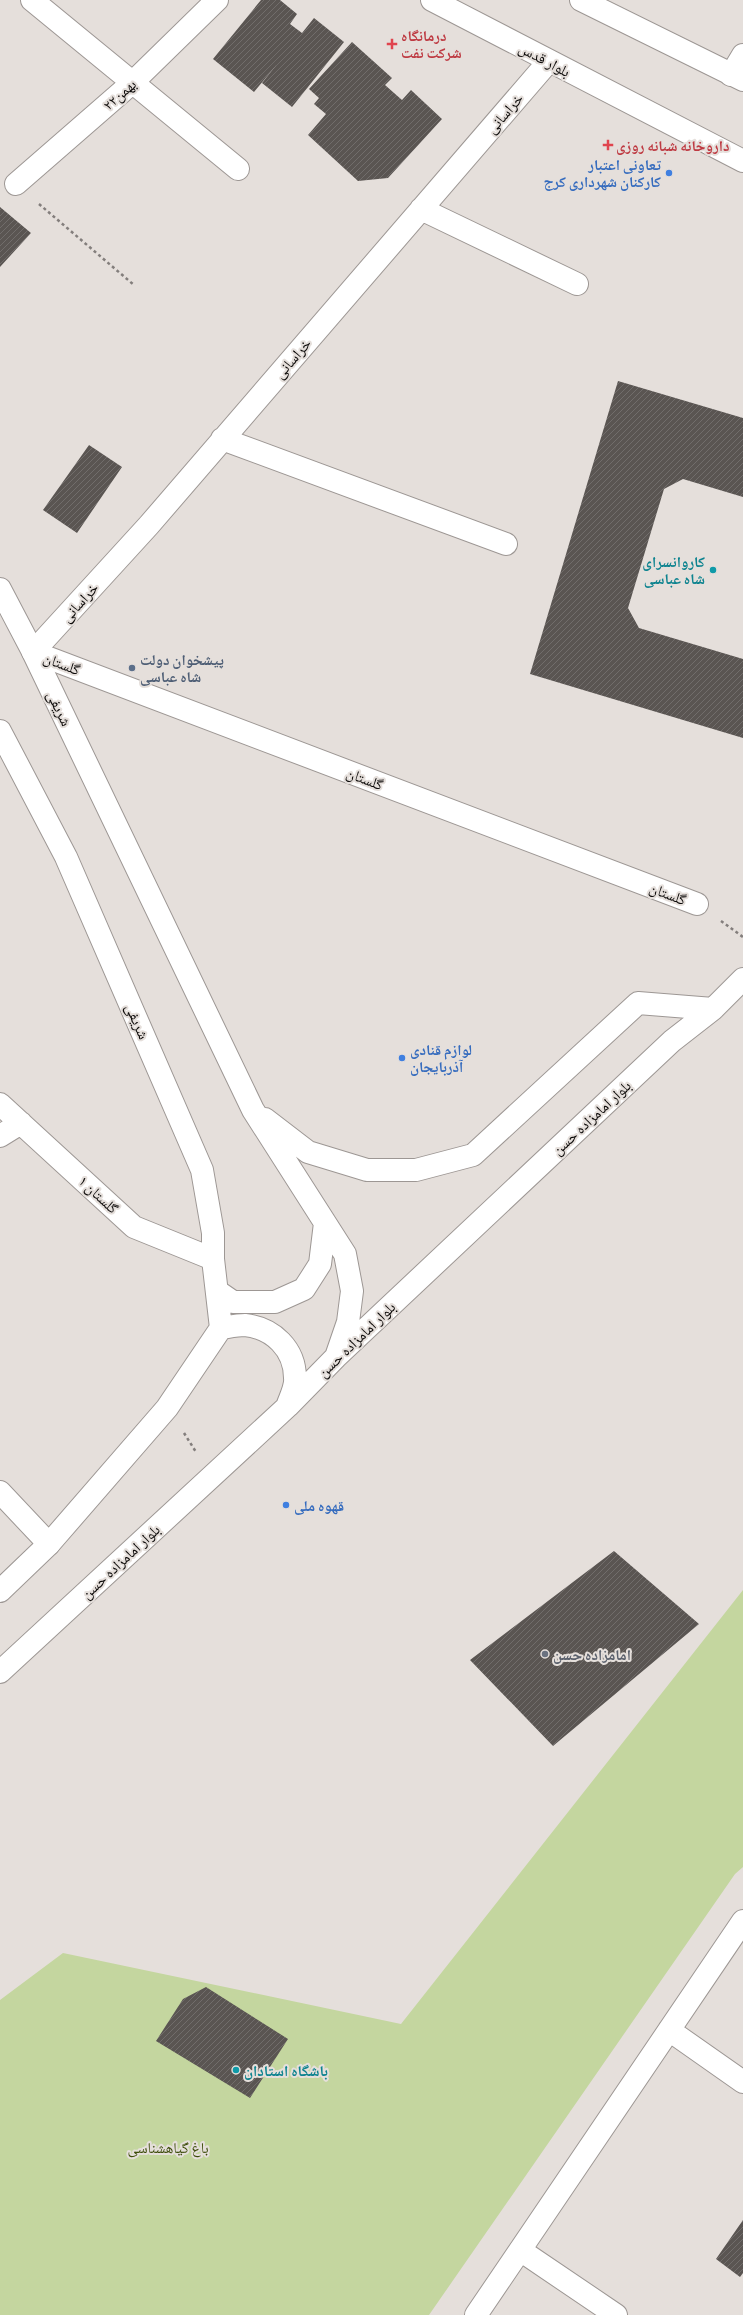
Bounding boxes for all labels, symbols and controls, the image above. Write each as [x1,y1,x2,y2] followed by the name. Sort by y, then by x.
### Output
[401,26,462,61] place label: درمانگاه شرکت نفت
[386,38,398,50] marker: درمانگاه شرکت نفت
[515,38,574,82] street label: بلوار قدس
[99,74,141,115] street label: ۲۲بهمن
[482,89,528,138] street label: خراسانی
[616,136,729,155] place label: داروخانه شبانه روزی
[603,140,613,150] marker: داروخانه شبانه روزی
[543,155,661,191] place label: تعاونی اعتبار کارکنان شهرداری کرج
[664,168,674,178] marker: تعاونی اعتبار کارکنان شهرداری کرج
[270,334,316,383] street label: خراسانی
[642,552,705,588] place label: کاروانسرای شاه عباسی
[708,565,718,575] marker: کاروانسرای شاه عباسی
[56,578,103,627] street label: خراسانی
[40,648,83,680] street label: گلستان
[140,650,224,686] place label: پیشخوان دولت شاه عباسی
[127,663,137,673] marker: پیشخوان دولت شاه عباسی
[42,687,76,730] street label: شریفی
[343,763,386,795] street label: گلستان
[646,878,689,910] street label: گلستان
[120,1000,154,1043] street label: شریفی
[410,1040,472,1076] place label: لوازم قنادی آذربایجان
[397,1053,407,1063] marker: لوازم قنادی آذربایجان
[548,1076,636,1160] street label: بلوار امامزاده حسن
[74,1171,123,1218] street label: گلستان ۱
[313,1297,400,1382] street label: بلوار امامزاده حسن
[294,1496,344,1515] place label: قهوه ملی
[281,1500,291,1510] marker: قهوه ملی
[77,1520,165,1604] street label: بلوار امامزاده حسن
[553,1645,631,1664] place label: امامزاده حسن
[540,1649,550,1659] marker: امامزاده حسن
[244,2061,328,2080] place label: باشگاه استادان
[231,2065,241,2075] marker: باشگاه استادان
[127,2138,209,2158] park label: باغ گیاهشناسی

